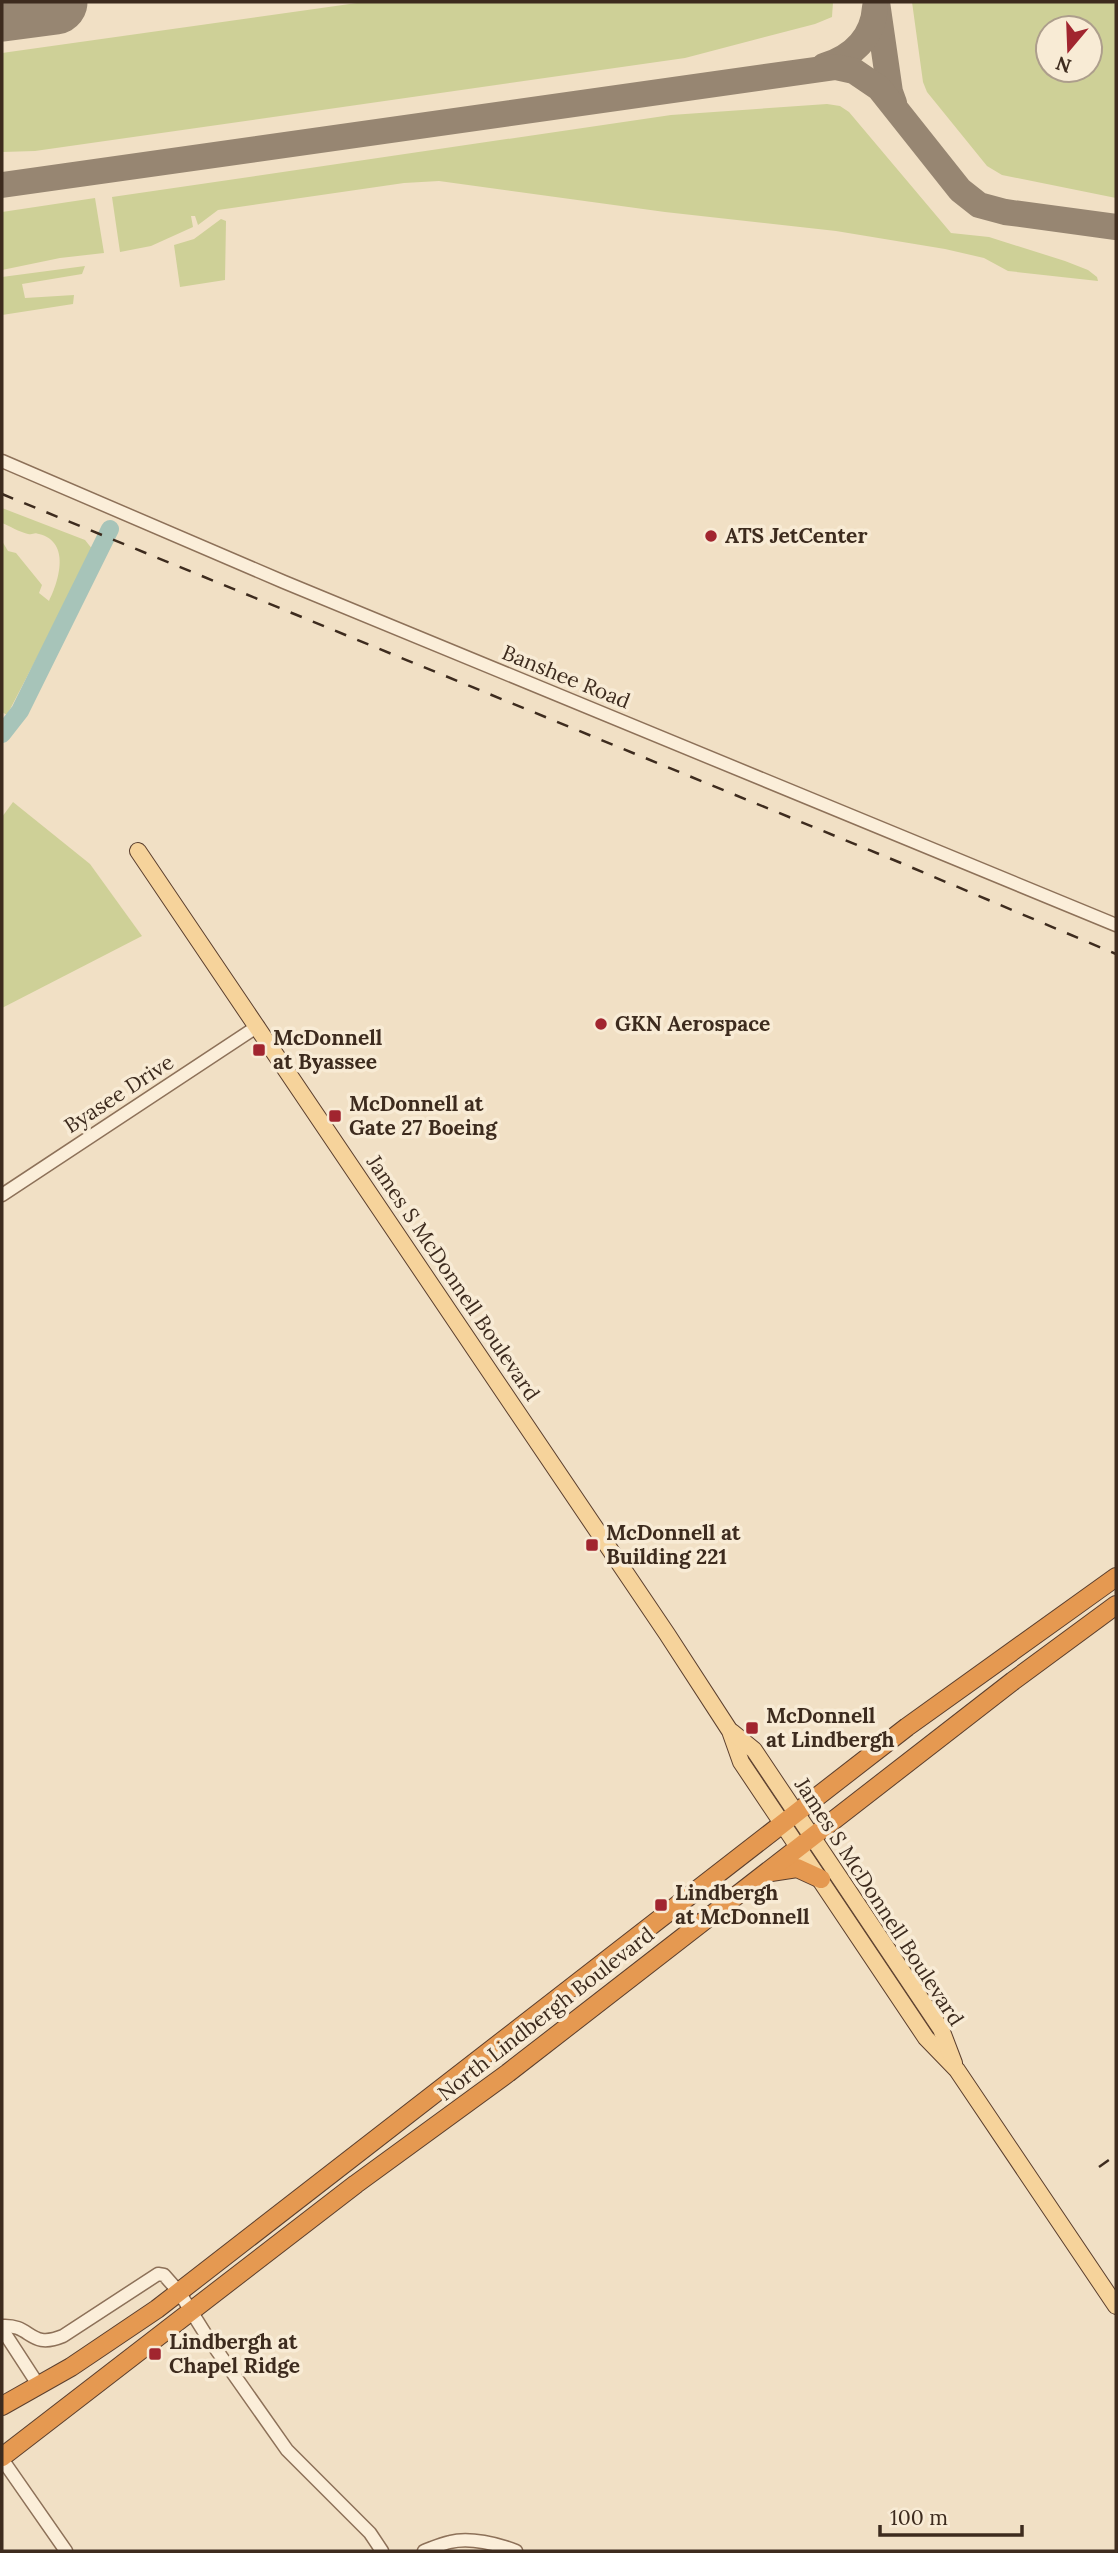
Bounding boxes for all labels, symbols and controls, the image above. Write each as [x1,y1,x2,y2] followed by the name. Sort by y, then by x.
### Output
[1034,14,1104,84] north arrow
[1052,51,1074,79] text: N
[725,522,867,549] place label: ATS JetCenter
[703,528,719,544] marker: ATS JetCenter
[498,639,634,715] street label: Banshee Road
[615,1010,770,1037] place label: GKN Aerospace
[593,1016,609,1032] marker: GKN Aerospace
[273,1024,383,1075] place label: McDonnell at Byassee
[251,1042,267,1058] marker: McDonnell at Byassee
[59,1048,179,1139] street label: Byasee Drive
[349,1090,498,1141] place label: McDonnell at Gate 27 Boeing
[327,1108,343,1124] marker: McDonnell at Gate 27 Boeing
[360,1149,546,1406] street label: James S McDonnell Boulevard
[606,1519,741,1570] place label: McDonnell at Building 221
[584,1537,600,1553] marker: McDonnell at Building 221
[766,1702,894,1753] place label: McDonnell at Lindbergh
[744,1720,760,1736] marker: McDonnell at Lindbergh
[788,1772,970,2031] street label: James S McDonnell Boulevard
[675,1879,810,1930] place label: Lindbergh at McDonnell
[653,1897,669,1913] marker: Lindbergh at McDonnell
[432,1921,659,2107] street label: North Lindbergh Boulevard
[169,2328,300,2379] place label: Lindbergh at Chapel Ridge
[147,2346,163,2362] marker: Lindbergh at Chapel Ridge
[880,2494,1022,2538] scale bar
[890,2504,948,2531] text: 100 m

